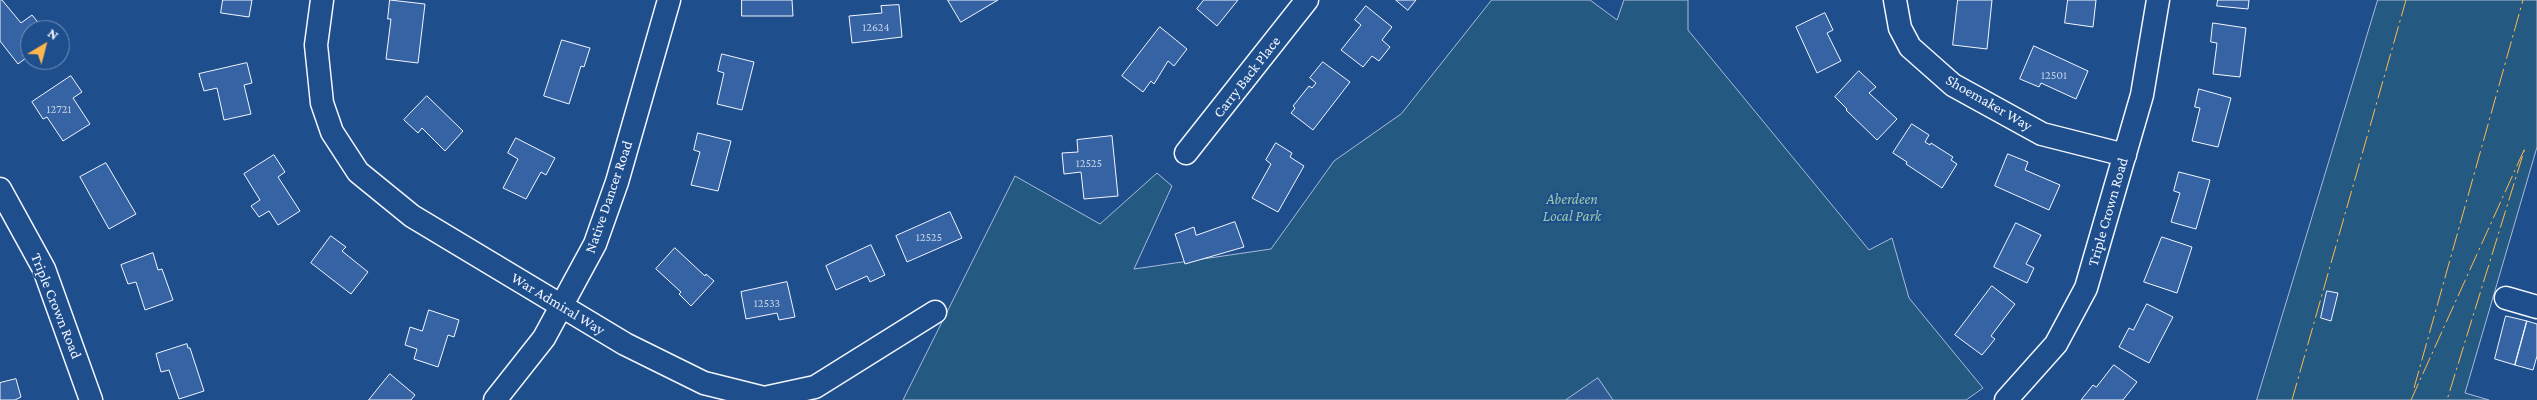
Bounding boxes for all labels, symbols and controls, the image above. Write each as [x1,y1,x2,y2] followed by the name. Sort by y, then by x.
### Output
[20,20,70,70] north arrow
[862,20,890,34] house number: 12624
[45,25,62,43] text: N
[1210,33,1284,121] street label: Carry Back Place
[2041,68,2067,82] house number: 12501
[1943,71,2035,135] street label: Shoemaker Way
[47,102,71,116] house number: 12721
[581,138,637,256] street label: Native Dancer Road
[1076,156,1102,170] house number: 12525
[2084,156,2132,268] street label: Triple Crown Road
[1543,190,1601,225] park label: Aberdeen Local Park
[916,230,942,244] house number: 12525
[27,251,85,361] street label: Triple Crown Road
[508,269,608,339] street label: War Admiral Way
[754,296,780,310] house number: 12533

